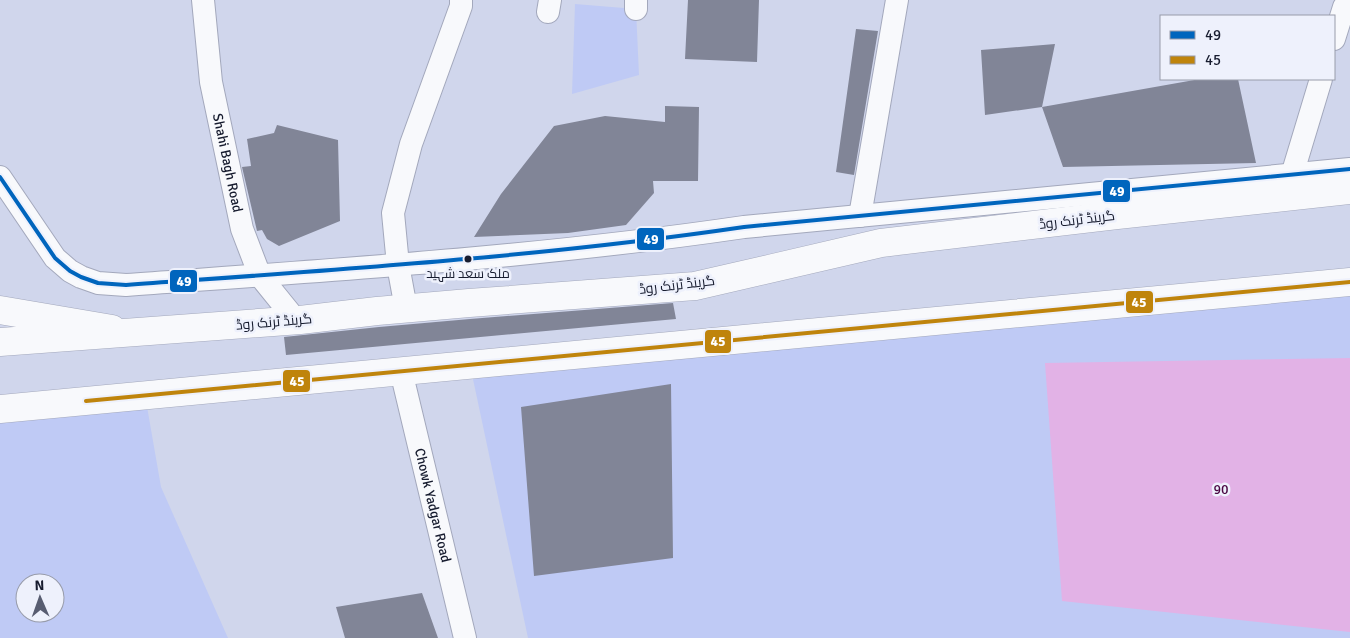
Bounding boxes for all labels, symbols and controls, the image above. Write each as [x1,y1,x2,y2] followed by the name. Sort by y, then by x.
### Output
[1160,15,1335,80] legend
[1205,26,1221,44] text: 49
[1205,51,1221,69] text: 45
[209,112,247,214] street label: Shahi Bagh Road
[1102,179,1131,203] line badge: 49
[1109,183,1125,200] text: 49
[1038,207,1116,233] street label: گرینڈ ٹرنک روڈ
[636,227,665,251] line badge: 49
[643,231,659,248] text: 49
[463,254,473,264] marker: ملک سعد شہید
[426,266,510,282] place label: ملک سعد شہید
[169,269,198,293] line badge: 49
[638,272,716,298] street label: گرینڈ ٹرنک روڈ
[176,273,192,290] text: 49
[1125,290,1154,314] line badge: 45
[1131,294,1147,311] text: 45
[235,310,313,334] street label: گرینڈ ٹرنک روڈ
[704,329,732,354] line badge: 45
[710,333,726,350] text: 45
[282,369,311,393] line badge: 45
[289,373,305,390] text: 45
[411,446,455,564] street label: Chowk Yadgar Road
[1213,481,1229,498] park label: 90
[15,573,65,623] north arrow
[34,577,45,594] text: N

